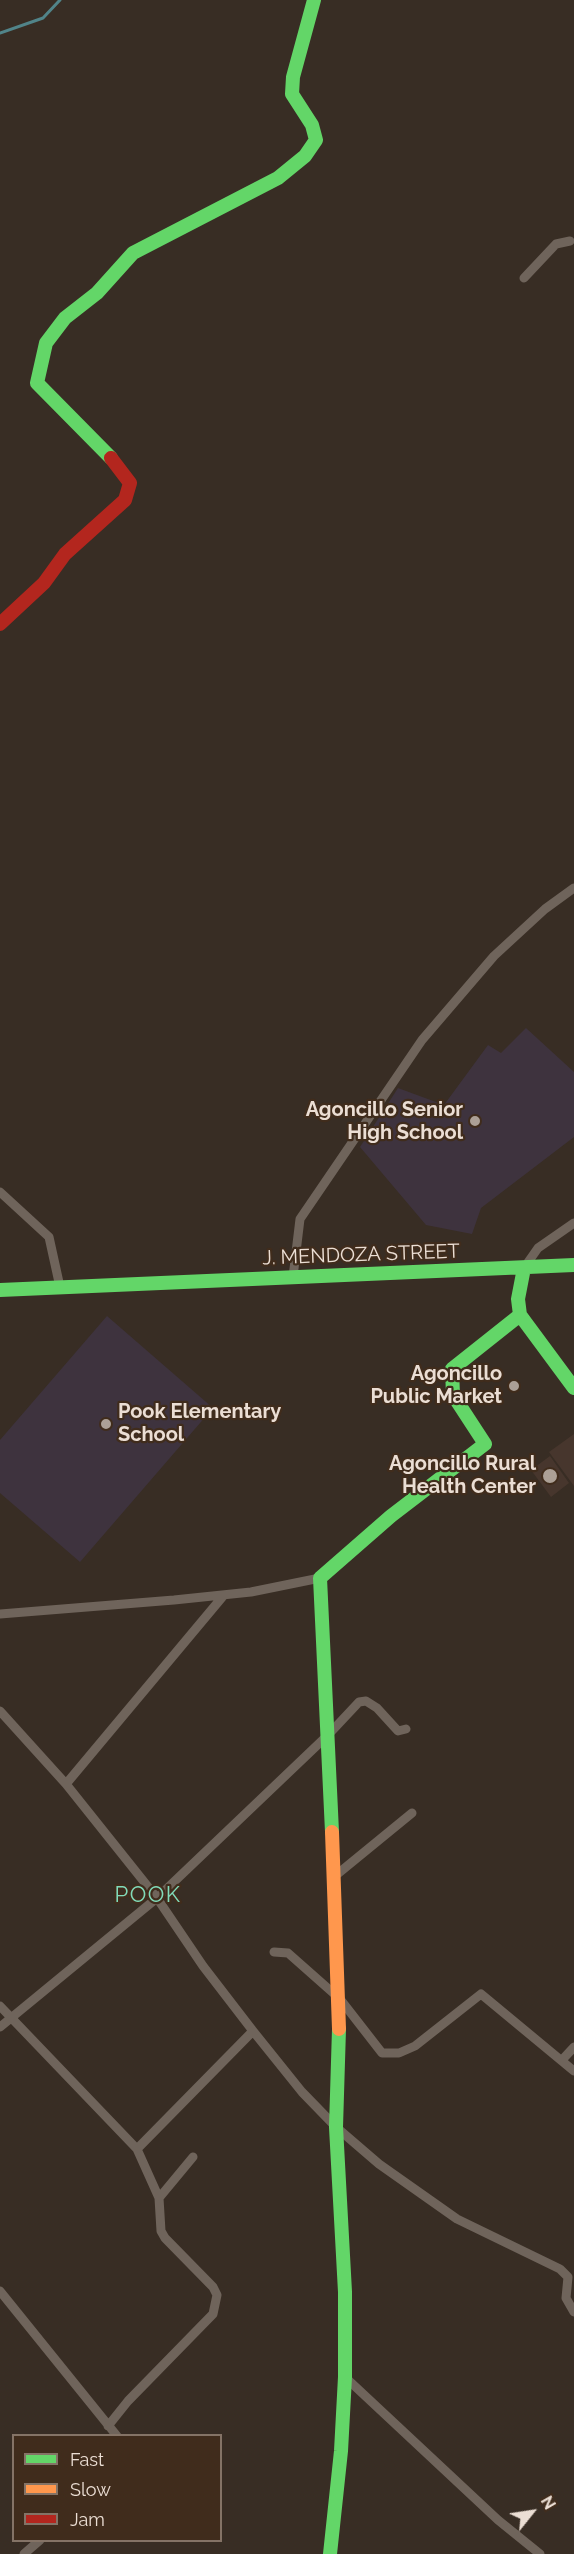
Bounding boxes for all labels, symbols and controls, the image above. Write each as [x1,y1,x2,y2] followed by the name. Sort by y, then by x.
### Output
[306,1098,463,1145] place label: Agoncillo Senior High School
[468,1114,482,1128] marker: Agoncillo Senior High School
[262,1240,460,1270] street label: J. MENDOZA STREET
[370,1362,502,1409] place label: Agoncillo Public Market
[507,1379,521,1393] marker: Agoncillo Public Market
[118,1400,281,1447] place label: Pook Elementary School
[99,1417,113,1431] marker: Pook Elementary School
[389,1452,536,1499] place label: Agoncillo Rural Health Center
[541,1467,559,1485] marker: Agoncillo Rural Health Center
[115,1882,181,1908] district label: POOK
[12,2434,222,2542] legend
[70,2449,104,2470] text: Fast
[70,2479,111,2500] text: Slow
[502,2482,562,2542] north arrow
[537,2493,559,2513] text: N
[70,2509,105,2530] text: Jam

